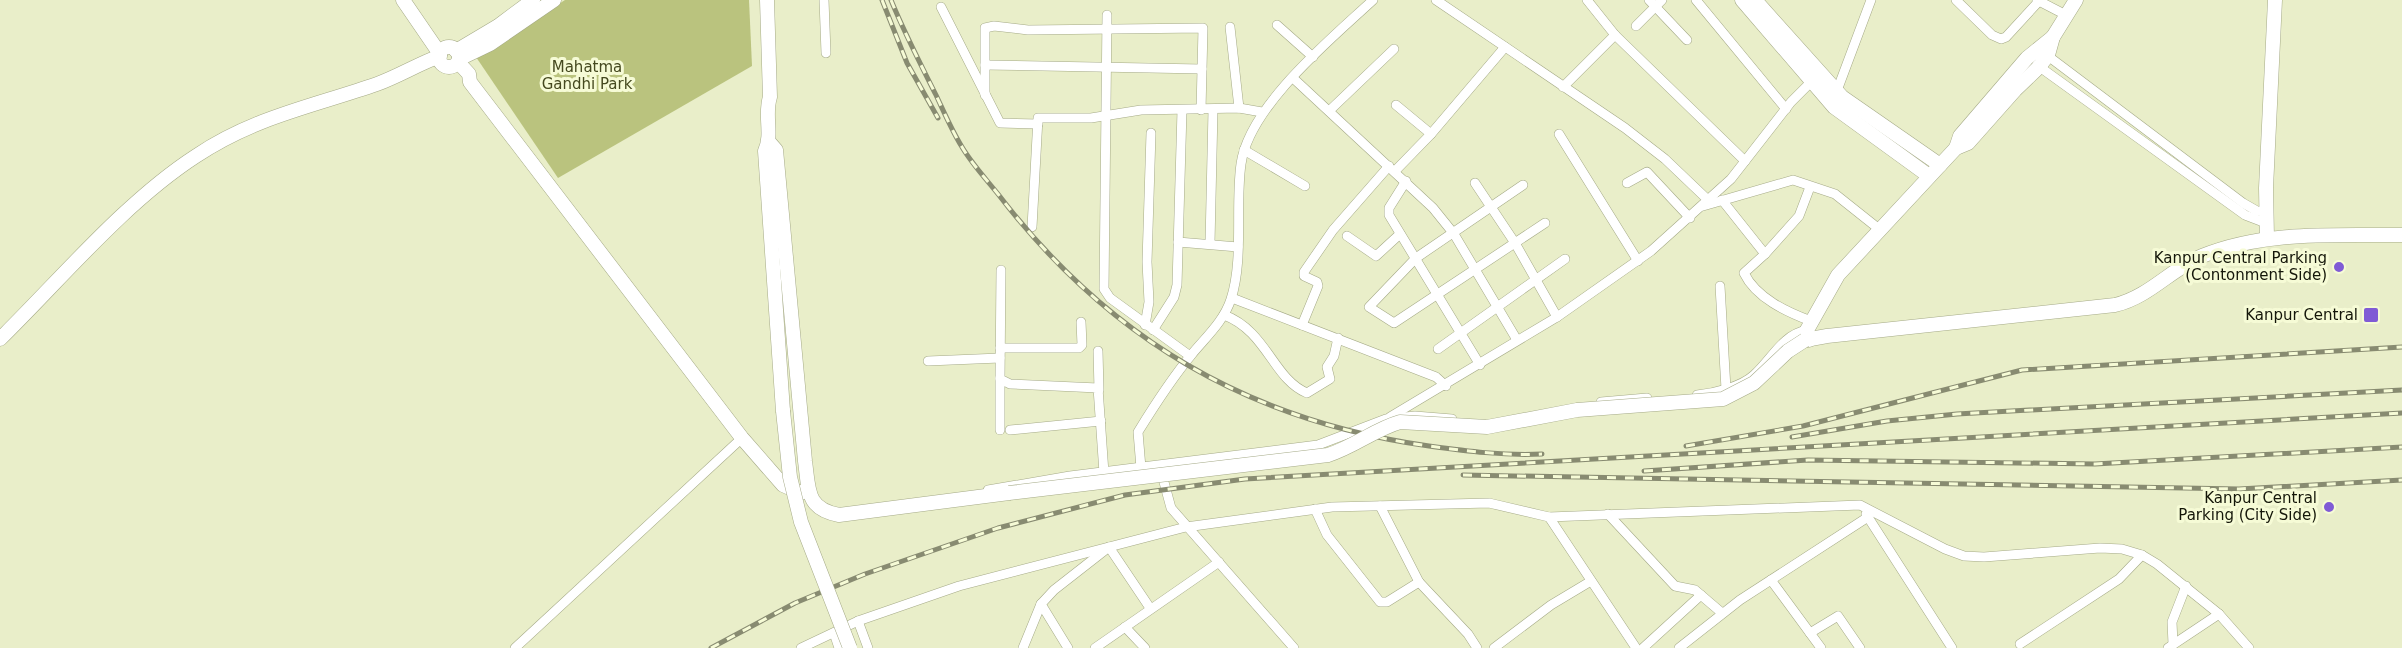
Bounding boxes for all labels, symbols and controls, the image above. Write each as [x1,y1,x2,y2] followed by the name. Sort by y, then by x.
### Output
[542,58,633,93] park label: Mahatma Gandhi Park
[2154,249,2327,284] place label: Kanpur Central Parking (Contonment Side)
[2332,260,2346,274] marker: Kanpur Central Parking (Contonment Side)
[2245,306,2358,324] place label: Kanpur Central
[2362,306,2380,324] marker: Kanpur Central
[2178,489,2317,524] place label: Kanpur Central Parking (City Side)
[2322,500,2336,514] marker: Kanpur Central Parking (City Side)

